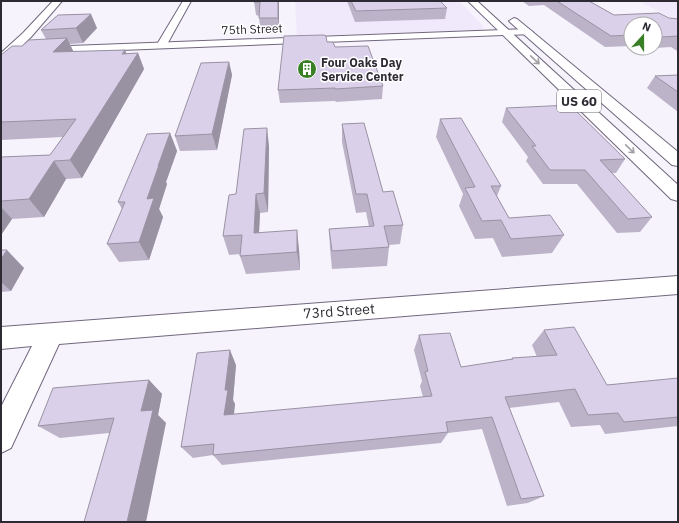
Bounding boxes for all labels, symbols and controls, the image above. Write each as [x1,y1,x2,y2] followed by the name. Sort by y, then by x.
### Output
[623,16,663,56] north arrow
[640,19,653,35] text: N
[221,20,283,38] street label: 75th Street
[321,55,404,84] place label: Four Oaks Day Service Center
[530,55,540,64] one-way arrow
[296,58,318,80] building icon: Four Oaks Day Service Center
[557,90,601,112] road number: US 60
[625,144,635,154] one-way arrow
[303,300,375,322] street label: 73rd Street

